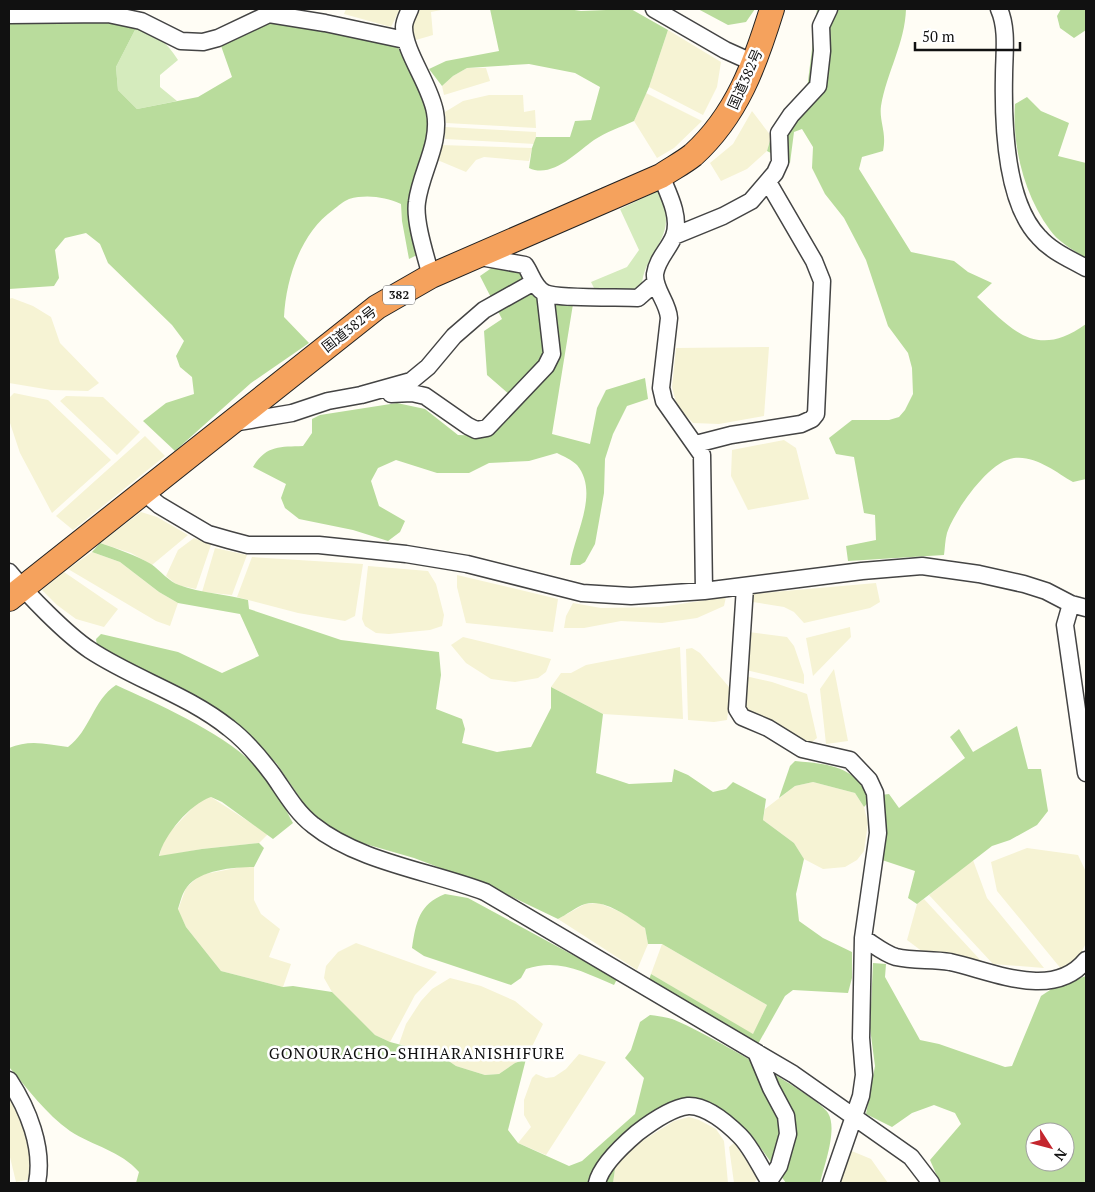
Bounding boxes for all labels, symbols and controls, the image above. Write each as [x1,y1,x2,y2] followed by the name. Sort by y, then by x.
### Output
[915,20,1020,52] scale bar
[922,26,955,46] text: 50 m
[723,46,766,112] street label: 国道382号
[383,286,415,304] road number: 382
[317,301,380,356] street label: 国道382号
[269,1042,565,1064] district label: GONOURACHO-SHIHARANISHIFURE
[1025,1122,1075,1172] north arrow
[1050,1145,1072,1165] text: N

